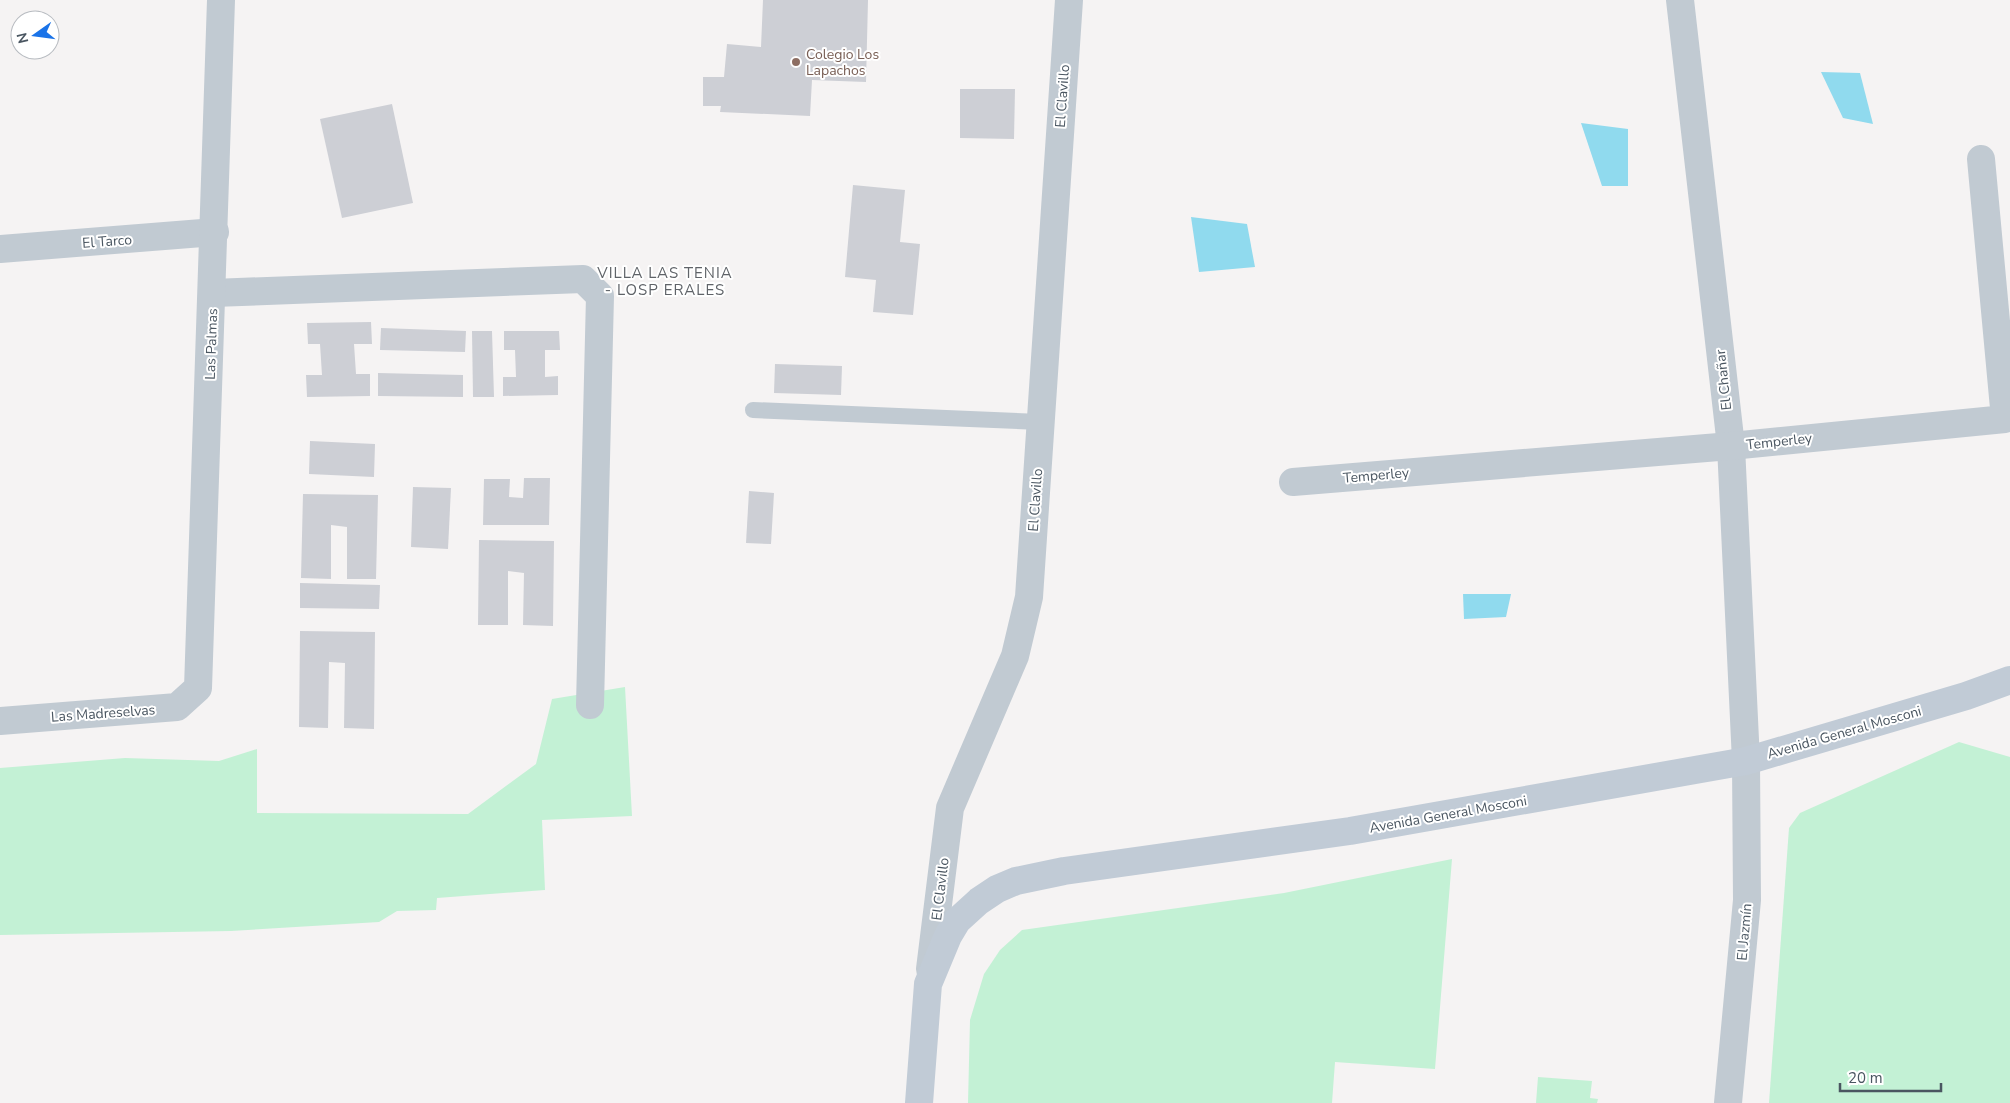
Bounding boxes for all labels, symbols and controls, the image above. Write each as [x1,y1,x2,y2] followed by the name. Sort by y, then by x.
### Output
[10,10,60,60] north arrow
[12,31,33,45] text: N
[806,45,879,80] place label: Colegio Los Lapachos
[790,56,802,68] marker: Colegio Los Lapachos
[1051,64,1074,128] street label: El Clavillo
[82,230,133,253] street label: El Tarco
[596,263,733,300] district label: VILLA LAS TENIA - LOSP ERALES
[201,308,222,380] street label: Las Palmas
[1711,349,1736,411] street label: El Chañar
[1745,429,1814,454] street label: Temperley
[1342,463,1411,488] street label: Temperley
[1024,468,1047,532] street label: El Clavillo
[50,700,156,727] street label: Las Madreselvas
[1765,701,1924,764] street label: Avenida General Mosconi
[1368,791,1528,838] street label: Avenida General Mosconi
[927,856,954,922] street label: El Clavillo
[1733,903,1756,962] street label: El Jazmín
[1840,1060,1941,1092] scale bar
[1848,1068,1883,1088] text: 20 m

